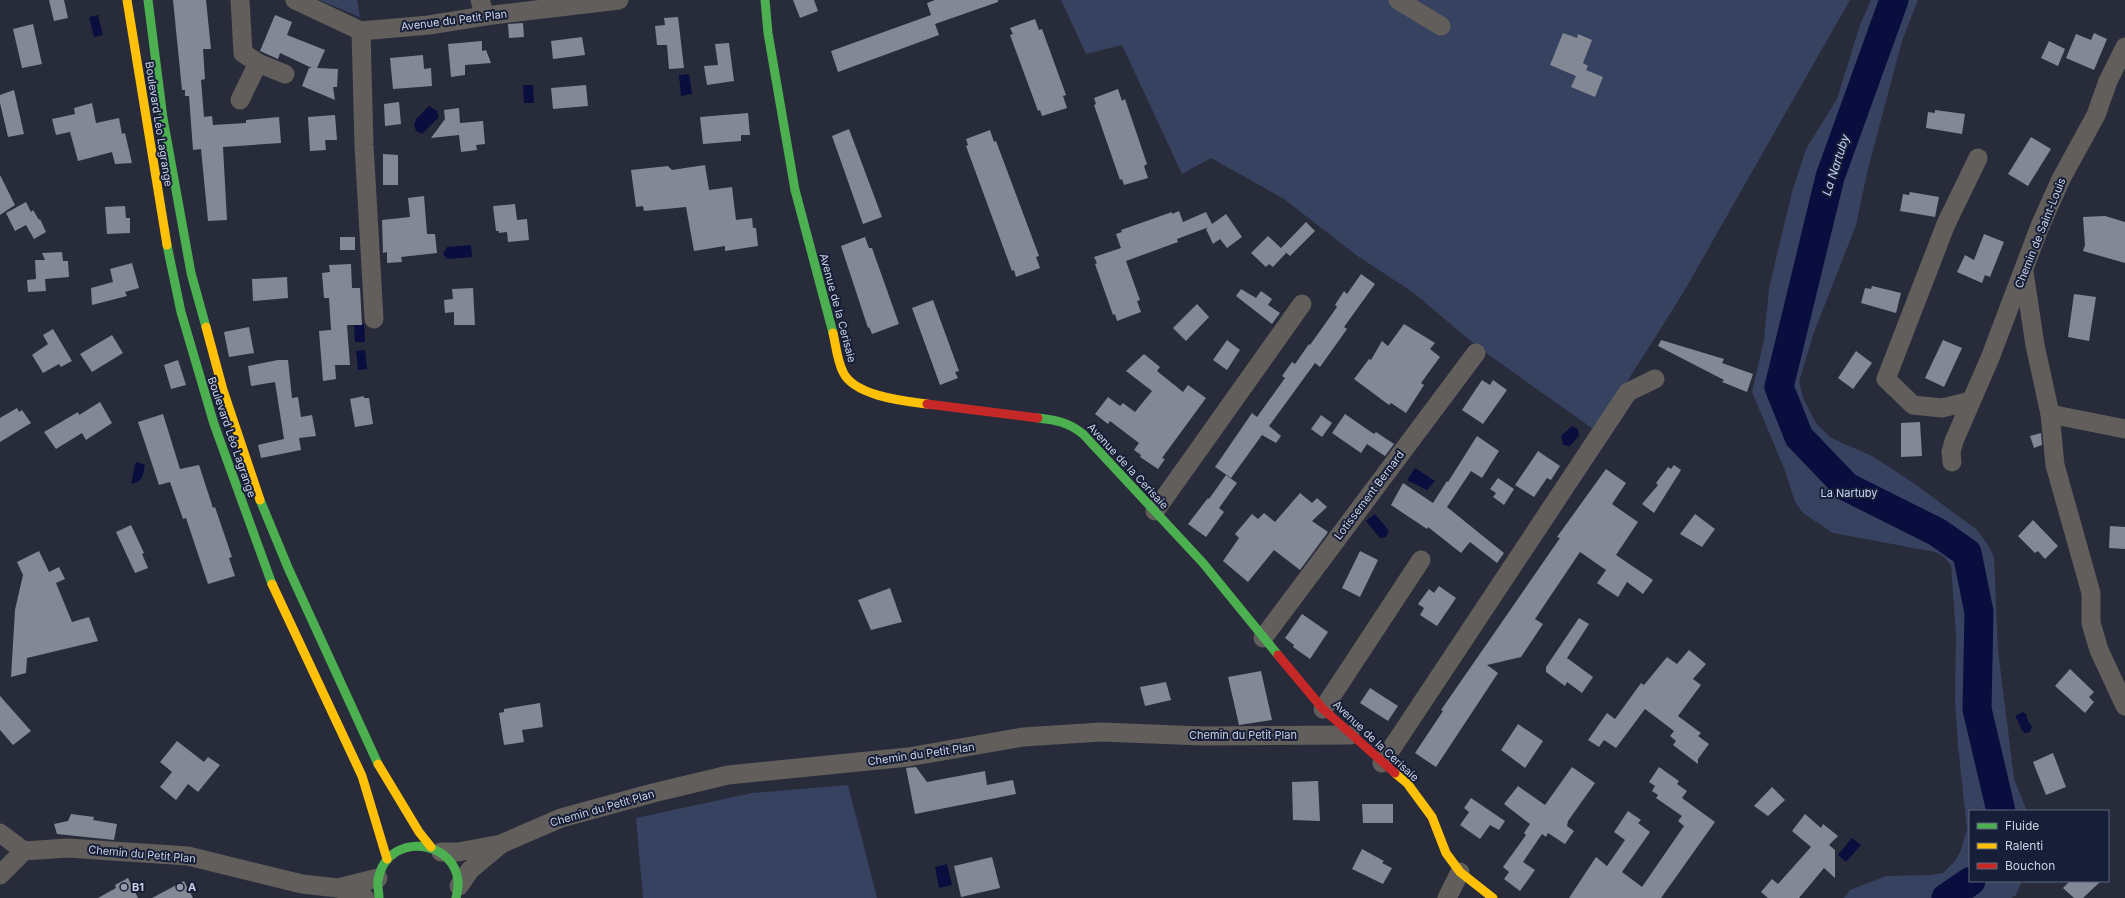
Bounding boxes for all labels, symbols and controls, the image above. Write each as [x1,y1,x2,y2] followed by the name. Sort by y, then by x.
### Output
[400,7,508,33] street label: Avenue du Petit Plan
[142,60,176,188] street label: Boulevard Léo Lagrange
[1819,132,1853,197] water label: La Nartuby
[2011,176,2069,290] street label: Chemin de Saint-Louis
[817,252,859,364] street label: Avenue de la Cerisaie
[205,375,259,499] street label: Boulevard Léo Lagrange
[1085,420,1171,512] street label: Avenue de la Cerisaie
[1331,448,1407,542] street label: Lotissement Bernard
[1820,486,1878,500] park label: La Nartuby
[1330,698,1422,784] street label: Avenue de la Cerisaie
[1189,728,1297,742] street label: Chemin du Petit Plan
[867,740,975,768] street label: Chemin du Petit Plan
[548,786,656,830] street label: Chemin du Petit Plan
[1969,810,2109,882] legend
[2005,818,2039,833] text: Fluide
[2005,838,2043,853] text: Ralenti
[88,842,196,866] street label: Chemin du Petit Plan
[2005,858,2055,873] text: Bouchon
[132,880,144,894] place label: B1
[188,880,196,894] place label: A
[119,882,129,892] marker: B1
[175,882,185,892] marker: A

